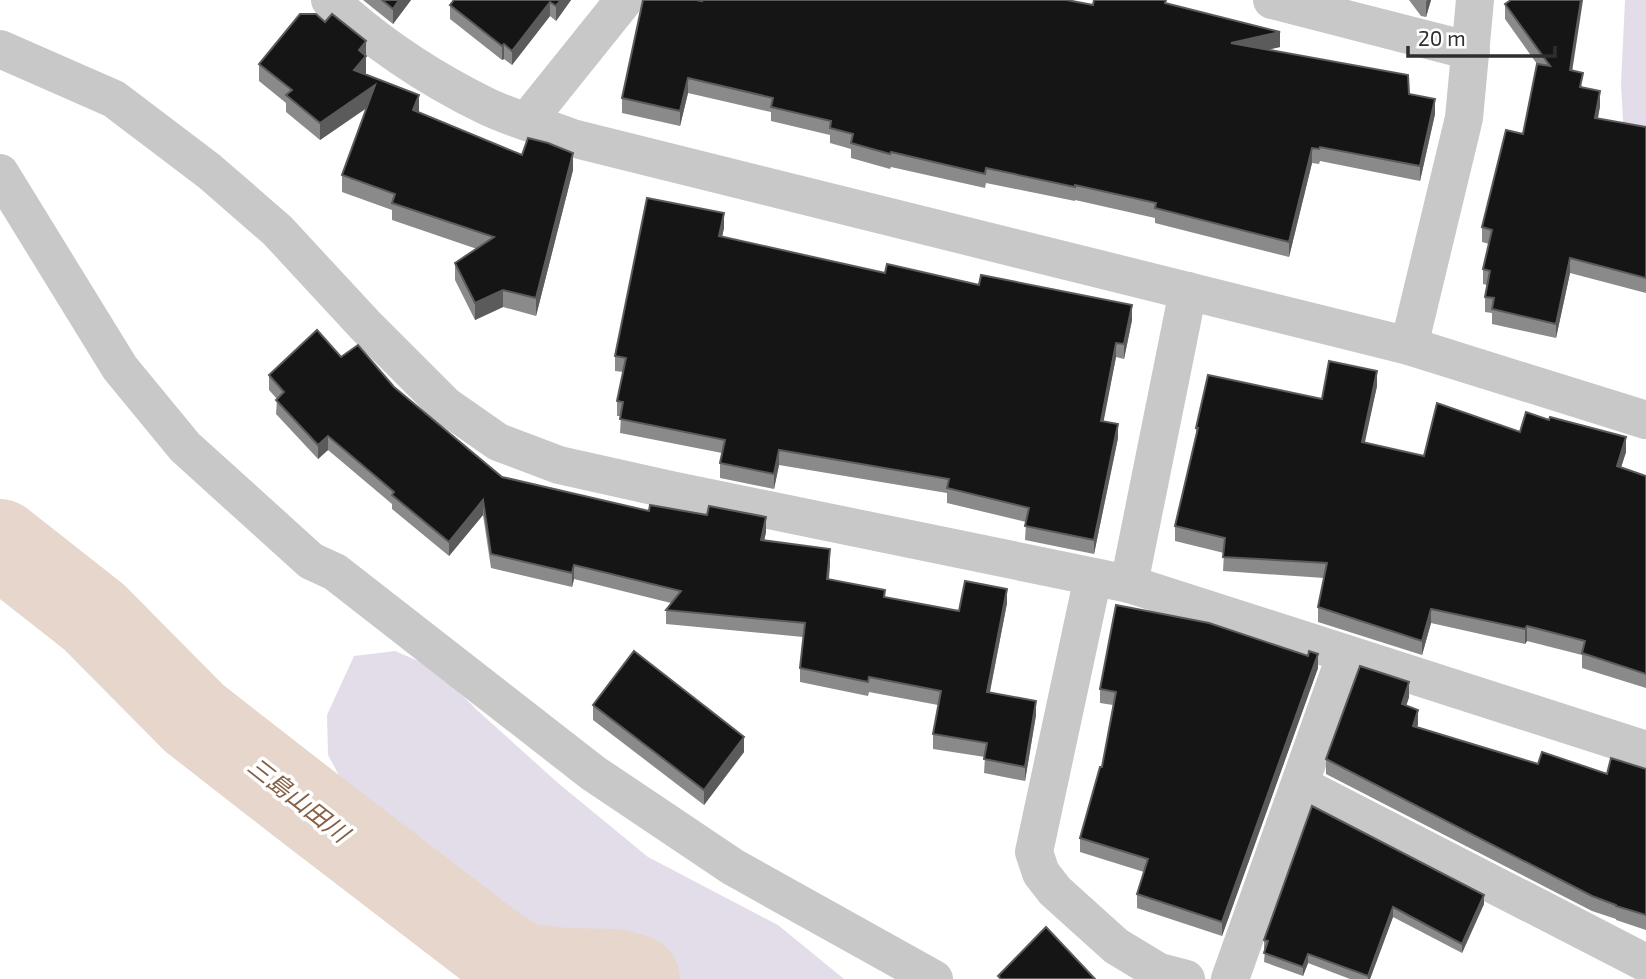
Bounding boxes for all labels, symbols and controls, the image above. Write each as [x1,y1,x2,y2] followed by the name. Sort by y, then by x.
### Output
[1408,14,1555,58] scale bar
[1418,25,1466,50] text: 20 m
[243,751,358,849] water label: 三島山田川

